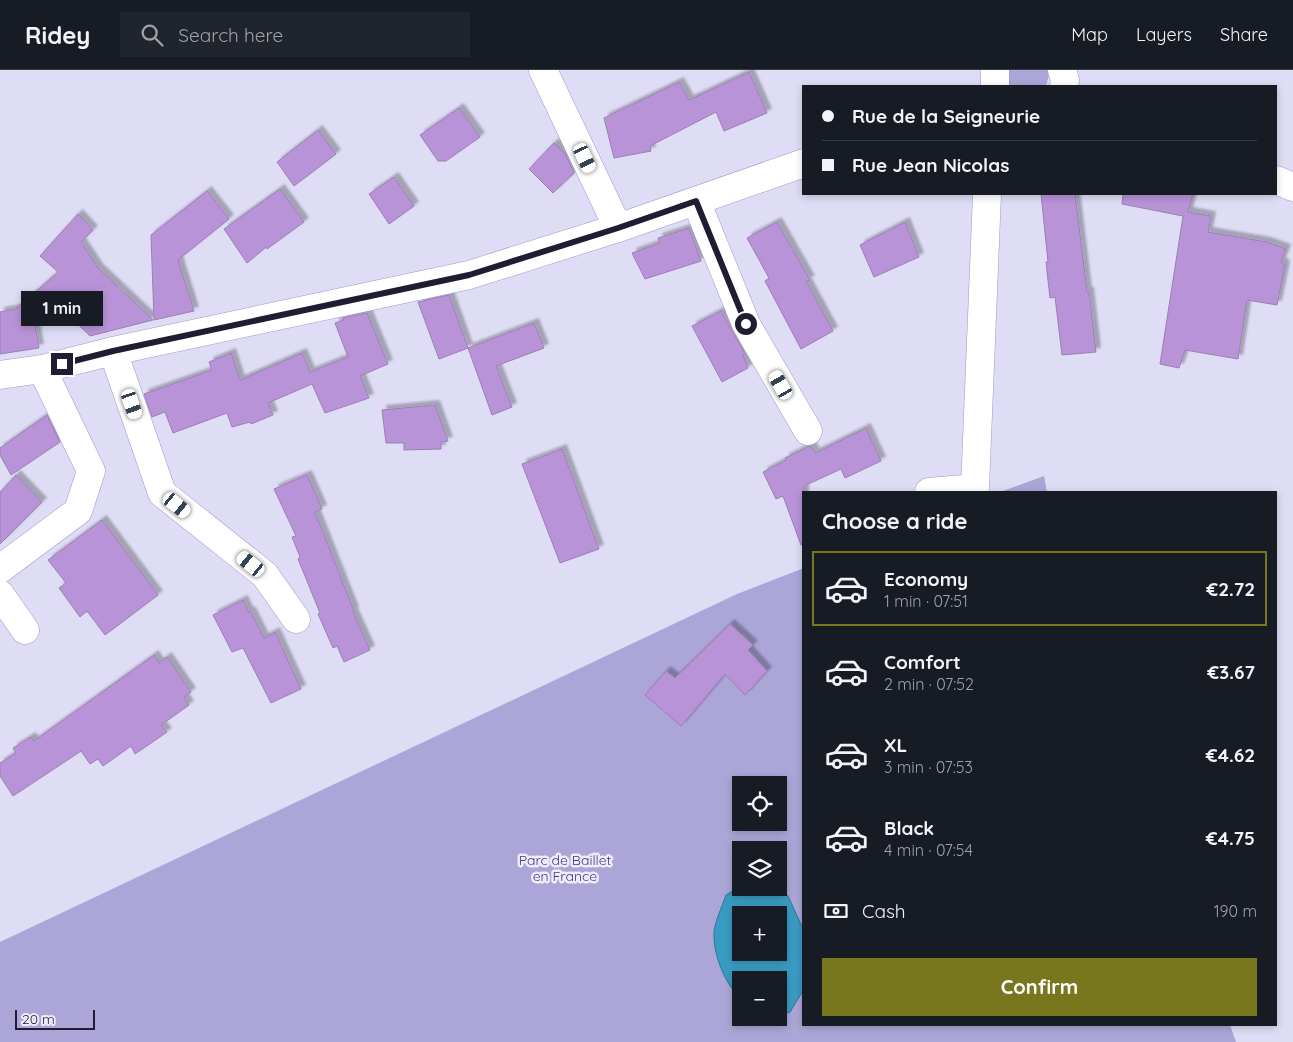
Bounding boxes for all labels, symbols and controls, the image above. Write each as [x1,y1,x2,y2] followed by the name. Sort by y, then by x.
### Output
[120,12,470,57] search box
[25,20,90,50] text: Ridey
[138,21,166,49] icon: search
[178,23,283,47] text: Search here
[1071,23,1108,46] text: Map
[1136,23,1192,46] text: Layers
[1220,23,1268,46] text: Share
[852,104,1040,128] text: Rue de la Seigneurie
[571,141,598,175] car
[852,153,1009,177] text: Rue Jean Nicolas
[21,292,103,326] callout: 1 min
[43,298,81,318] text: 1 min
[735,313,757,335] route start
[51,353,73,375] route end
[767,368,794,402] car
[120,387,143,421] car
[160,490,193,520] car
[822,507,967,535] text: Choose a ride
[234,549,267,579] car
[824,566,869,611] icon: car
[884,567,968,591] text: Economy
[1206,577,1255,601] text: €2.72
[884,591,968,611] text: 1 min · 07:51
[824,649,869,694] icon: car
[884,650,961,674] text: Comfort
[1207,660,1255,684] text: €3.67
[884,674,974,694] text: 2 min · 07:52
[824,732,869,777] icon: car
[884,733,907,757] text: XL
[1206,743,1255,767] text: €4.62
[884,757,973,777] text: 3 min · 07:53
[732,776,787,1026] map controls
[732,776,787,831] button: locate
[824,815,869,860] icon: car
[884,816,934,840] text: Black
[1206,826,1255,850] text: €4.75
[884,840,973,860] text: 4 min · 07:54
[732,841,787,896] button: layers
[519,851,612,885] park label: Parc de Baillet en France
[822,897,850,925] icon: cash
[862,899,906,923] text: Cash
[1214,901,1257,921] text: 190 m
[732,906,787,961] button: +
[822,958,1257,1016] button: Confirm
[732,971,787,1026] button: −
[15,1007,95,1030] scale bar
[22,1010,55,1028] text: 20 m

